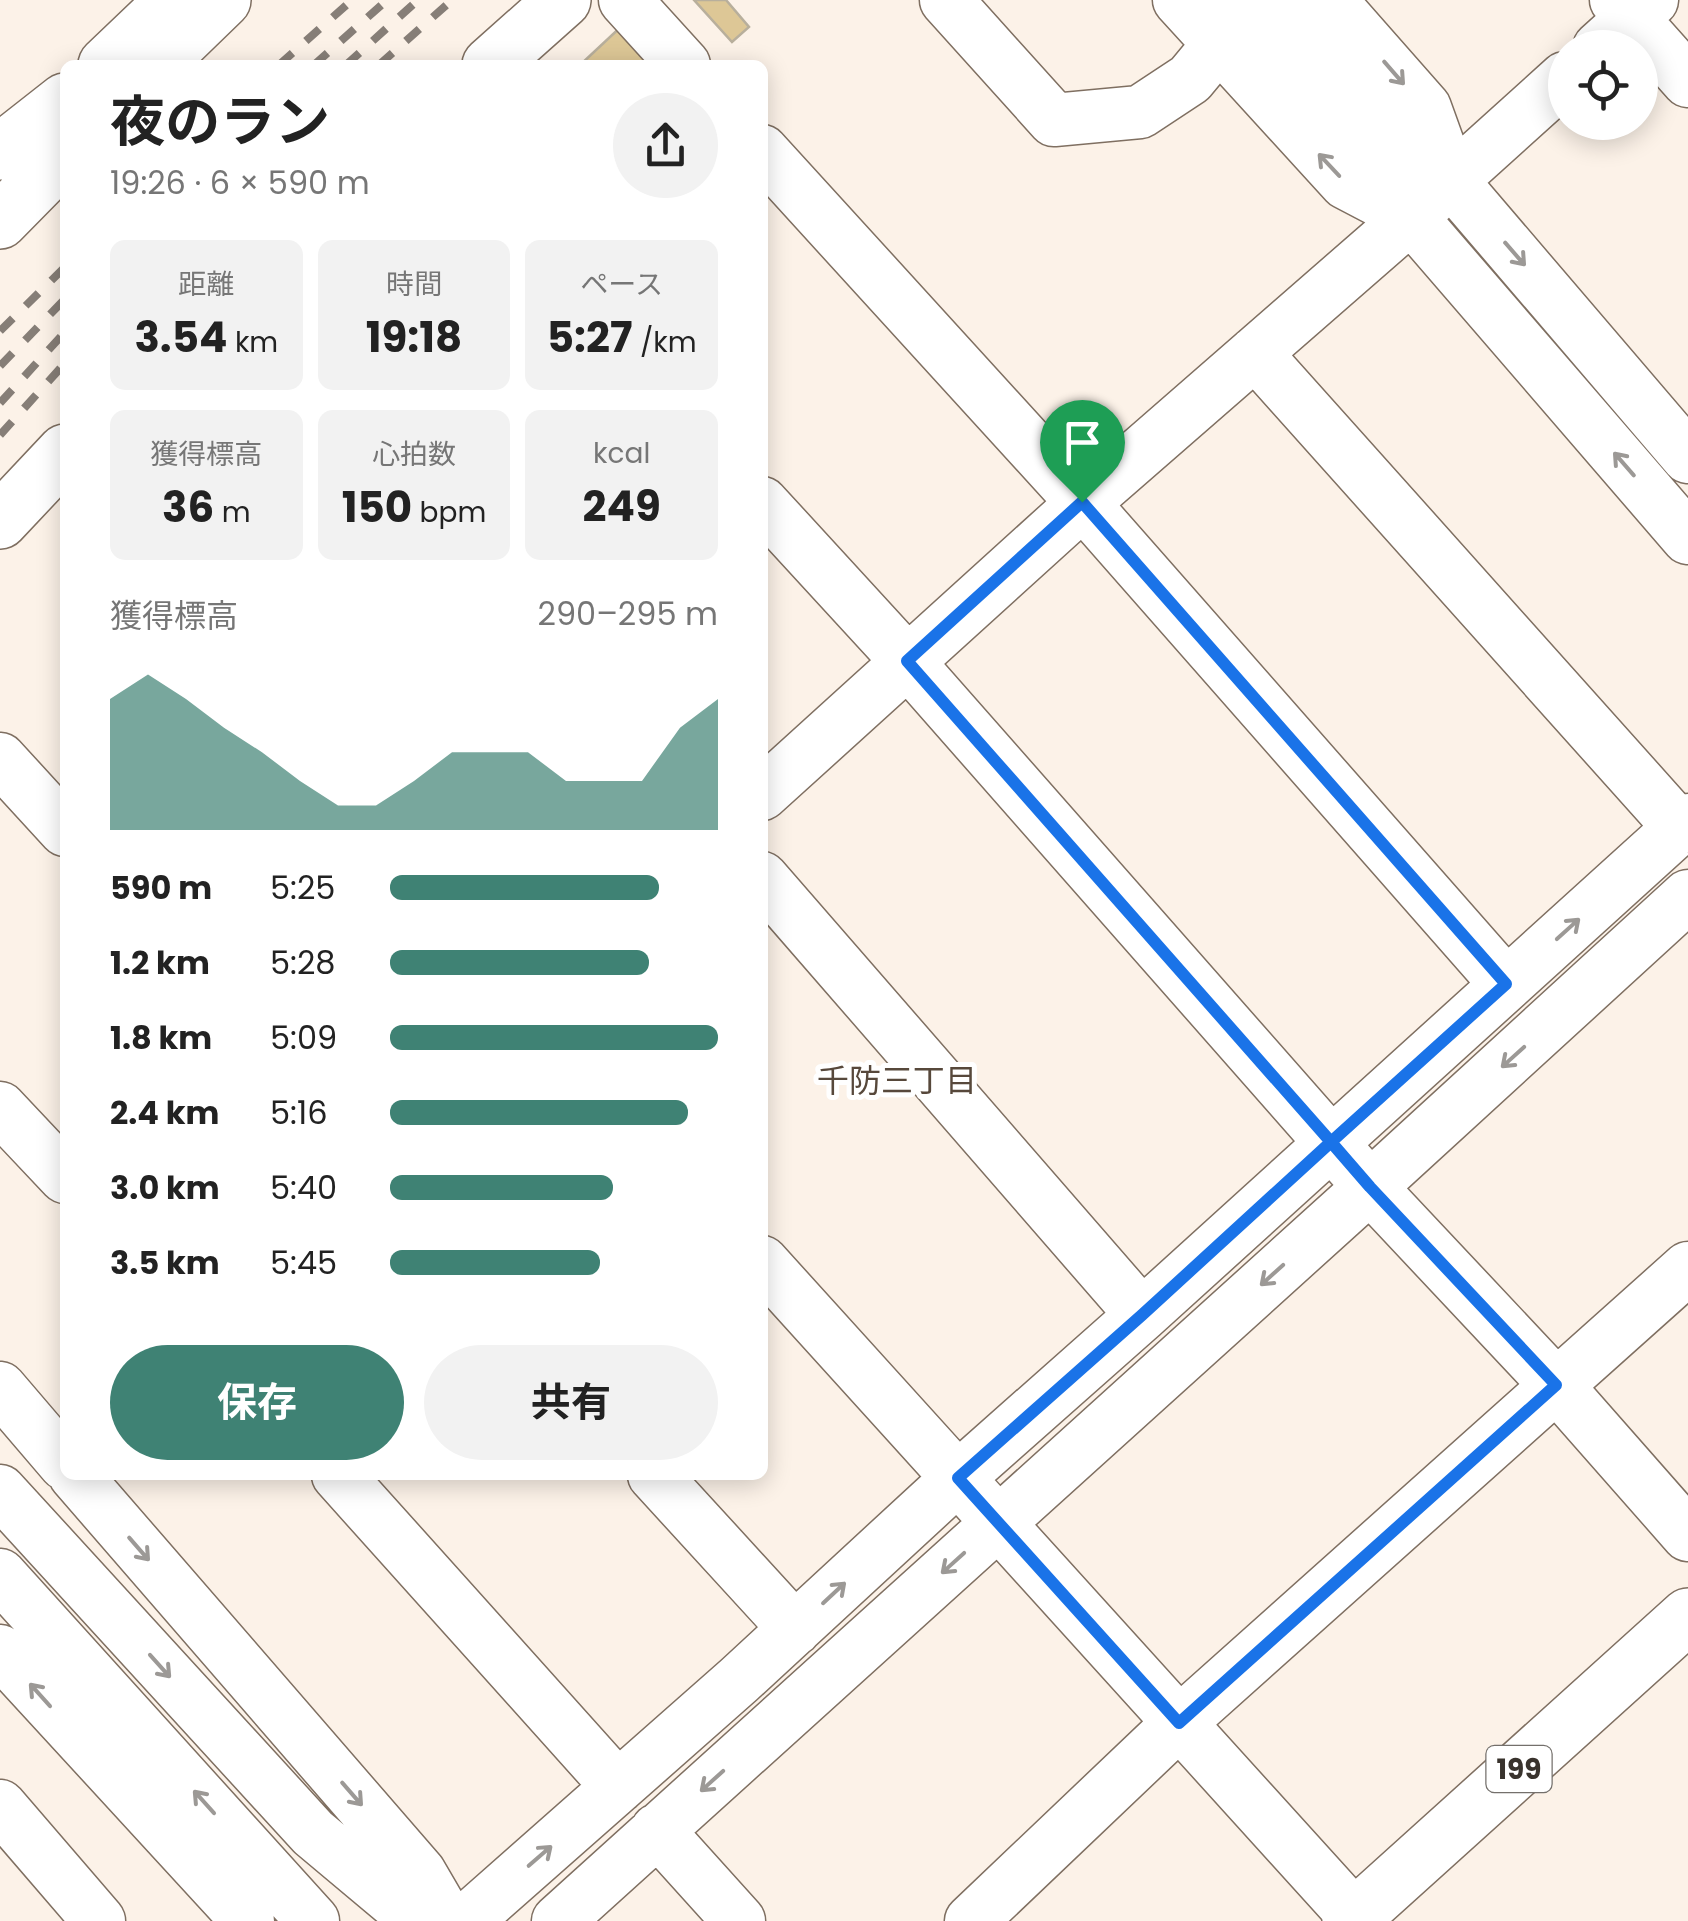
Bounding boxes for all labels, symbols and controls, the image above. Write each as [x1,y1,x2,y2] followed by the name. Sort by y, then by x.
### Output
[1548,30,1658,140] map controls
[1548,30,1658,140] button: locate
[1383,60,1406,85] one-way arrow
[110,83,330,160] text: 夜のラン
[613,93,718,198] button: share
[1318,153,1341,178] one-way arrow
[110,160,370,205] text: 19:26 · 6 × 590 m
[1503,241,1526,266] one-way arrow
[178,265,234,304] text: 距離
[386,265,442,304] text: 時間
[580,265,663,304] text: ペース
[134,308,227,367] text: 3.54
[366,308,462,367] text: 19:18
[547,308,632,367] text: 5:27
[227,323,278,362] text: km
[632,323,697,362] text: /km
[1040,400,1125,503] pin
[1055,415,1110,470] icon: arrive
[593,434,650,473] text: kcal
[150,435,262,474] text: 獲得標高
[372,435,456,474] text: 心拍数
[1614,452,1636,478] one-way arrow
[583,477,661,536] text: 249
[162,478,214,537] text: 36
[342,478,412,537] text: 150
[214,493,251,532] text: m
[412,493,486,532] text: bpm
[538,591,718,636] text: 290–295 m
[110,593,238,638] text: 獲得標高
[110,865,212,910] text: 590 m
[270,865,335,910] text: 5:25
[1555,917,1580,940] one-way arrow
[110,940,210,985] text: 1.2 km
[270,940,336,985] text: 5:28
[110,1015,212,1060] text: 1.8 km
[270,1015,337,1060] text: 5:09
[1501,1045,1526,1068] one-way arrow
[817,1058,977,1103] district label: 千防三丁目
[110,1090,219,1135] text: 2.4 km
[270,1090,327,1135] text: 5:16
[110,1165,220,1210] text: 3.0 km
[270,1165,337,1210] text: 5:40
[110,1240,220,1285] text: 3.5 km
[270,1240,337,1285] text: 5:45
[1260,1263,1285,1286] one-way arrow
[110,1345,404,1460] button: 保存
[424,1345,718,1460] button: 共有
[127,1535,149,1561] one-way arrow
[941,1551,966,1574] one-way arrow
[821,1581,845,1605] one-way arrow
[148,1653,171,1678] one-way arrow
[28,1683,52,1707] one-way arrow
[1486,1746,1552,1792] road number: 199
[700,1769,725,1792] one-way arrow
[341,1781,364,1806] one-way arrow
[193,1790,216,1815] one-way arrow
[526,1846,552,1868] one-way arrow

